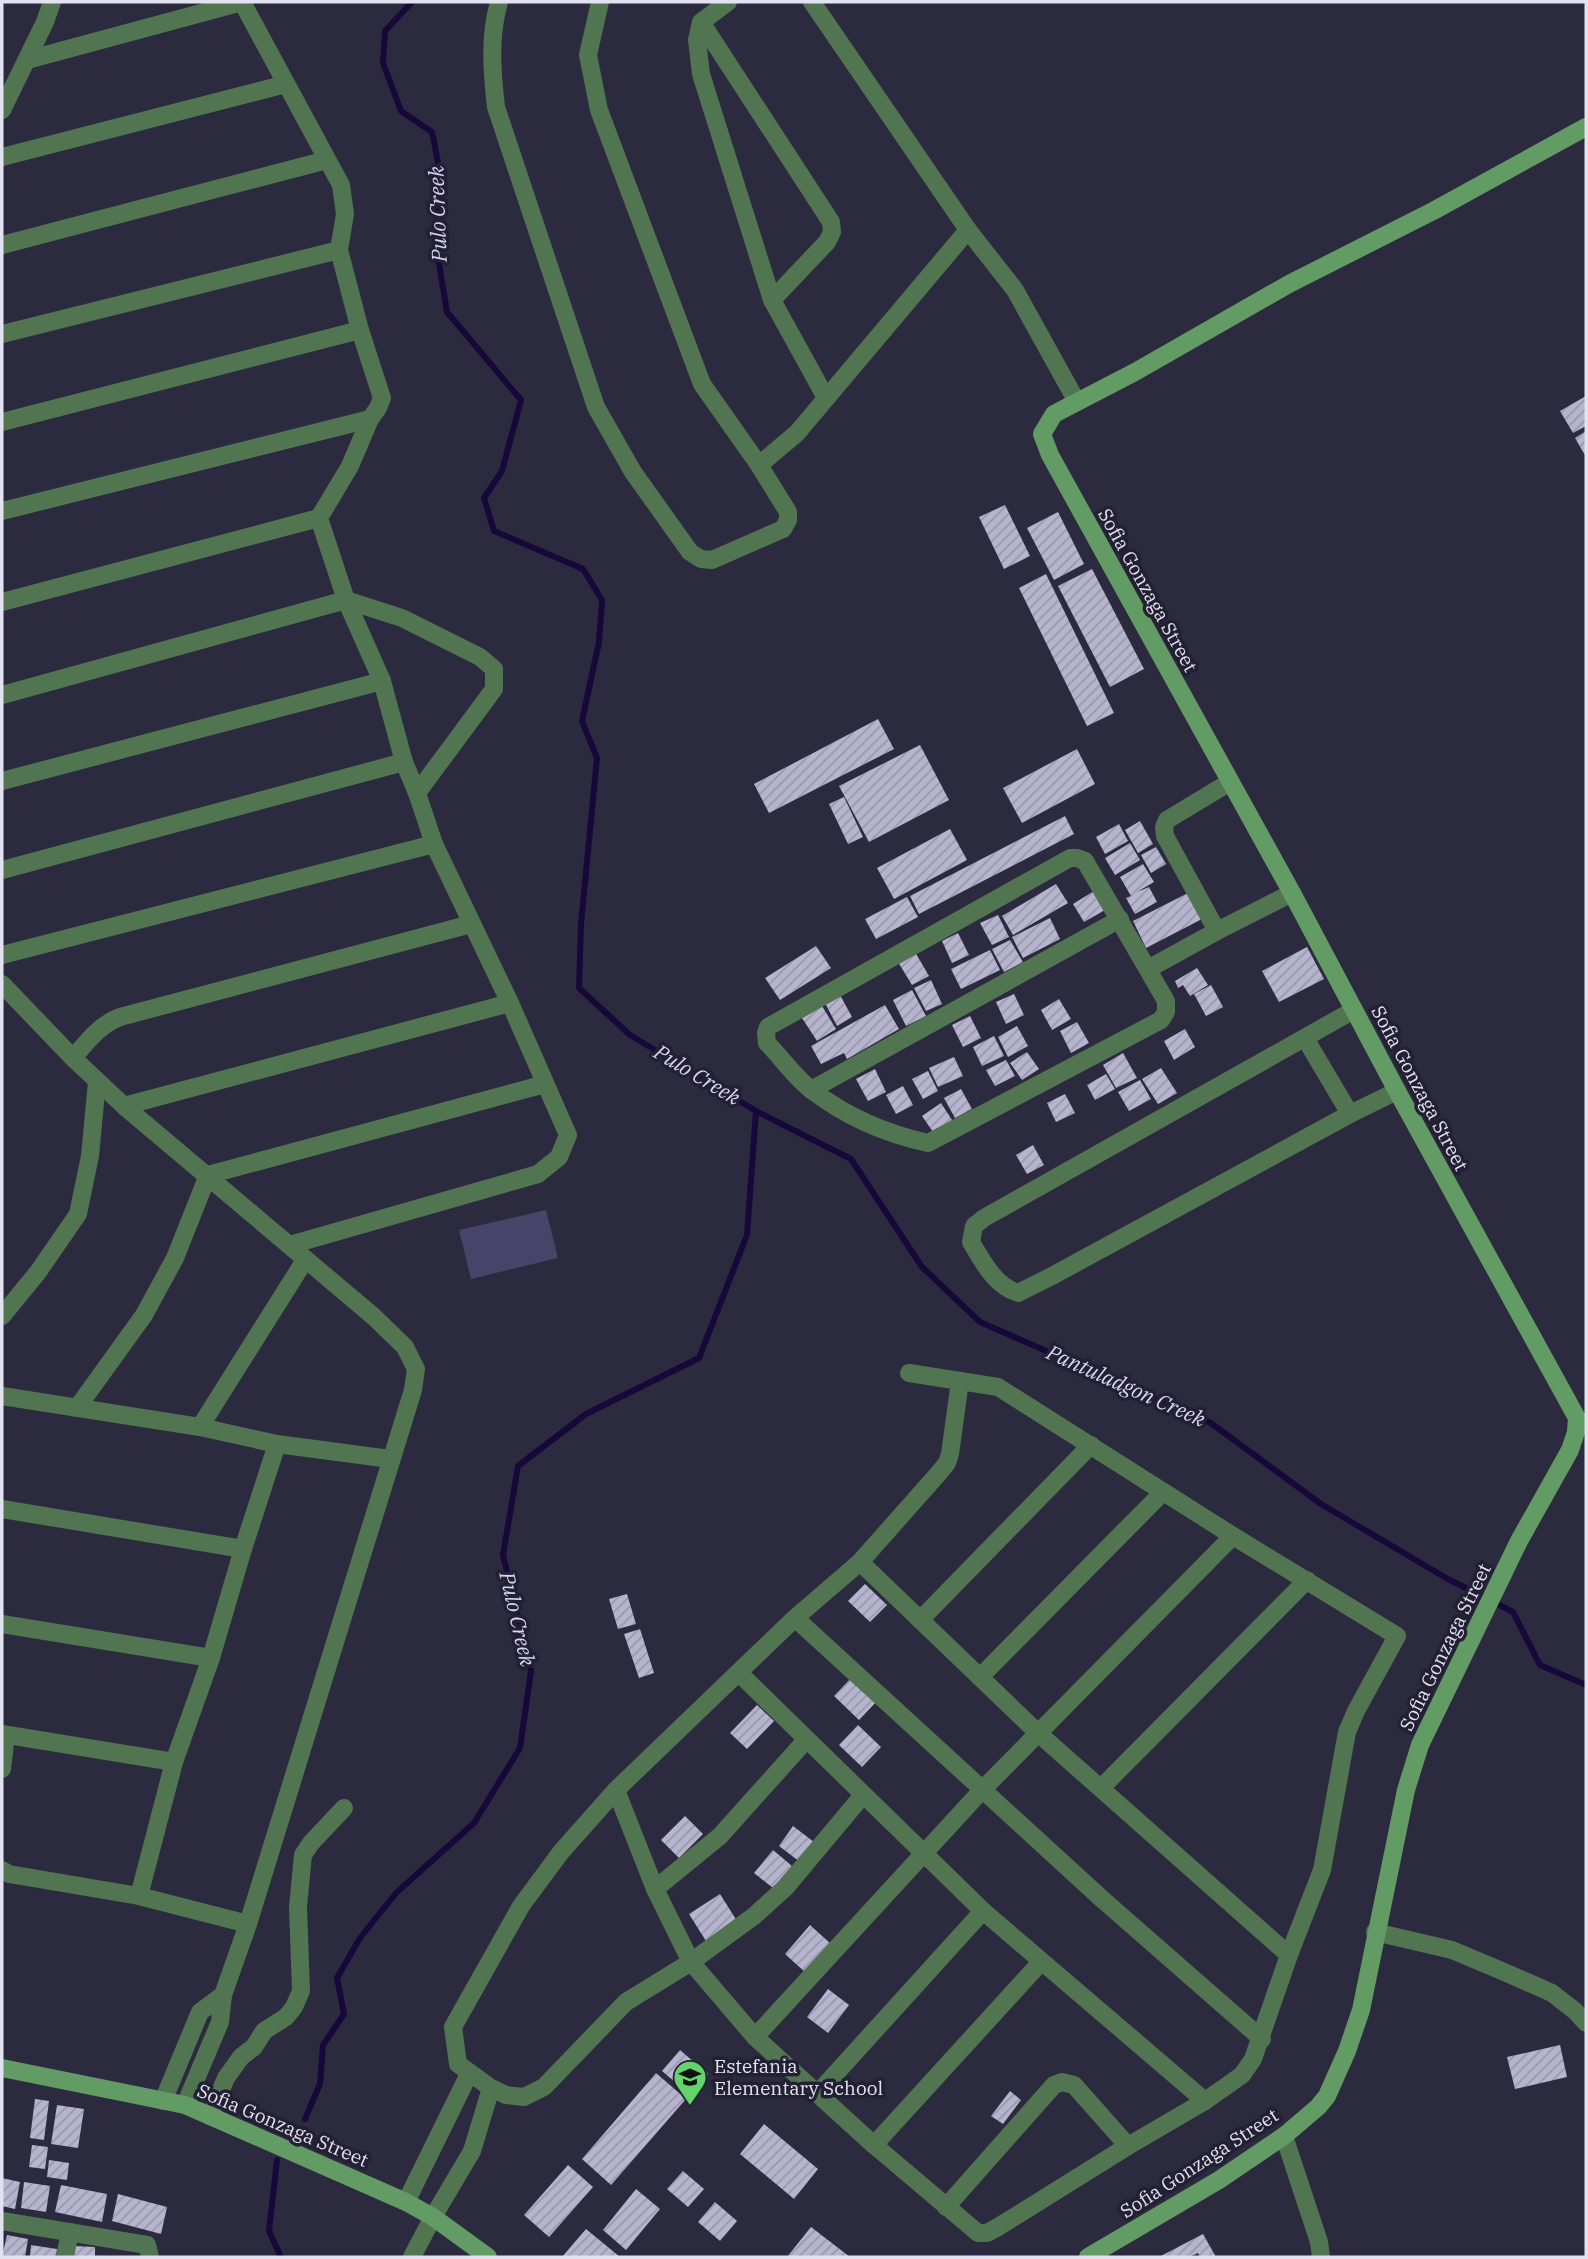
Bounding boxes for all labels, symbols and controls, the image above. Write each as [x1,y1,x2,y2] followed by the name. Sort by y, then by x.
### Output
[421,165,453,264] water label: Pulo Creek
[1093,504,1203,676] street label: Sofia Gonzaga Street
[1366,1001,1474,1175] street label: Sofia Gonzaga Street
[648,1037,747,1111] water label: Pulo Creek
[1042,1337,1211,1433] water label: Pantuladgon Creek
[1394,1559,1496,1735] street label: Sofia Gonzaga Street
[493,1568,543,1670] water label: Pulo Creek
[714,2054,884,2100] place label: Estefania Elementary School
[671,2058,709,2107] school or university icon: Estefania Elementary School
[194,2078,372,2172] street label: Sofia Gonzaga Street
[1116,2103,1283,2223] street label: Sofia Gonzaga Street

